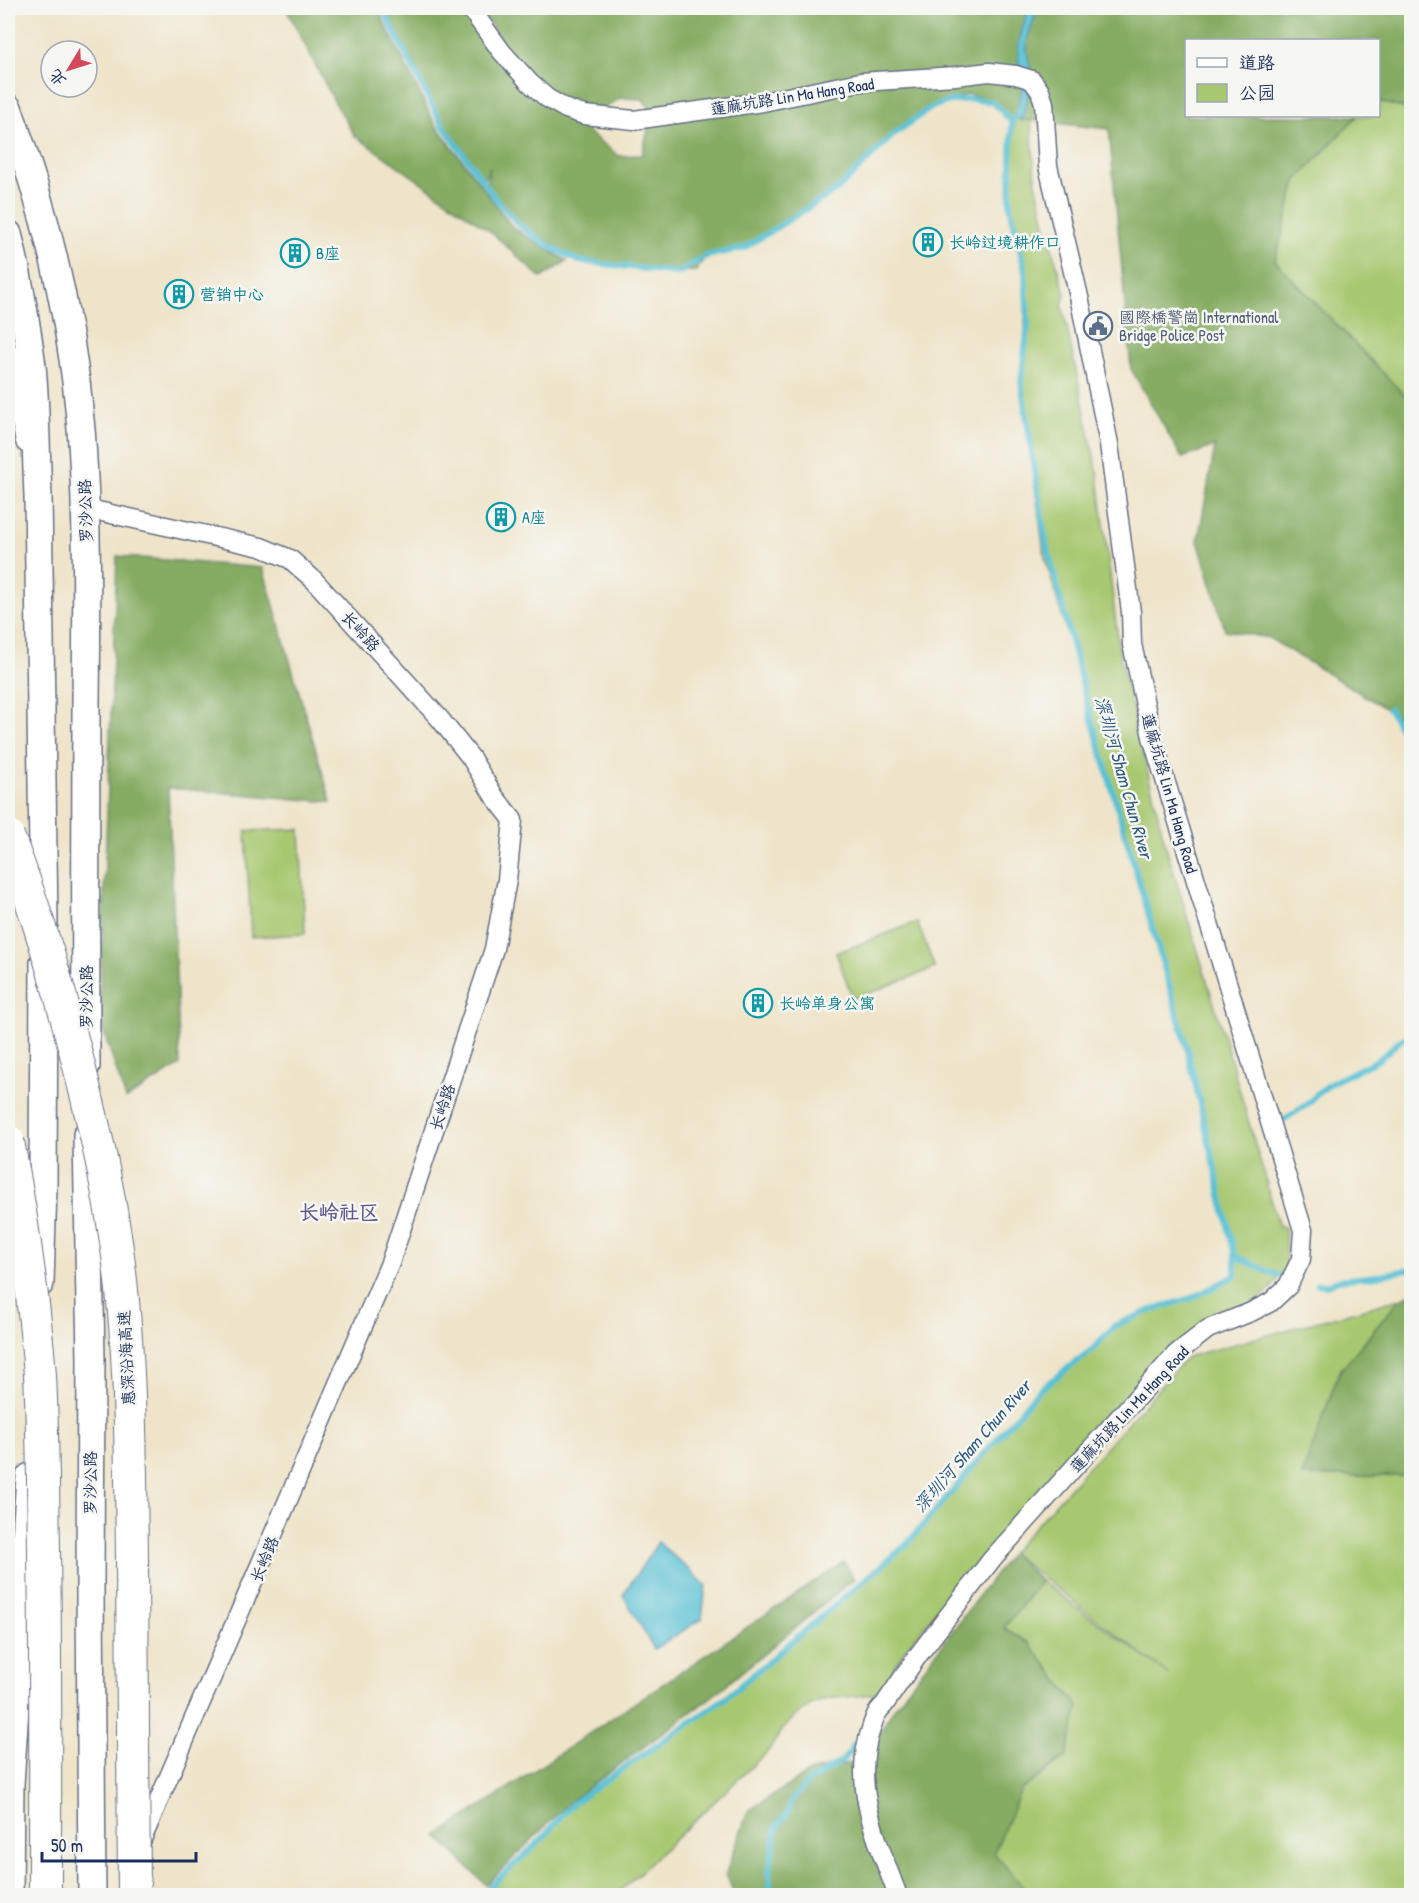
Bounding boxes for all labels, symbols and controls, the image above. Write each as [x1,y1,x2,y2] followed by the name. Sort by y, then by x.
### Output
[39,39,99,99] north arrow
[1185,39,1380,117] legend
[1239,50,1275,75] text: 道路
[44,65,71,91] text: 北
[708,72,876,120] street label: 蓮麻坑路 Lin Ma Hang Road
[1239,80,1275,105] text: 公园
[912,226,944,258] building icon: 长岭过境耕作口
[949,231,1061,253] place label: 长岭过境耕作口
[279,237,311,269] building icon: B座
[316,242,340,264] place label: B座
[163,278,195,310] building icon: 营销中心
[200,283,264,305] place label: 营销中心
[1119,306,1279,346] place label: 國際橋警崗 International Bridge Police Post
[1082,310,1114,342] public building icon: 國際橋警崗 International Bridge Police Post
[73,479,97,543] street label: 罗沙公路
[485,501,517,533] building icon: A座
[522,506,546,528] place label: A座
[337,606,385,656] street label: 长岭路
[1089,693,1160,863] water label: 深圳河 Sham Chun River
[1137,710,1203,876] street label: 蓮麻坑路 Lin Ma Hang Road
[75,965,97,1029] street label: 罗沙公路
[742,987,774,1019] building icon: 长岭单身公寓
[779,992,875,1014] place label: 长岭单身公寓
[424,1081,460,1133] street label: 长岭路
[299,1198,379,1225] district label: 长岭社区
[113,1309,139,1407] street label: 惠深沿海高速
[1064,1341,1194,1477] street label: 蓮麻坑路 Lin Ma Hang Road
[908,1373,1038,1518] water label: 深圳河 Sham Chun River
[79,1451,101,1515] street label: 罗沙公路
[244,1533,284,1585] street label: 长岭路
[42,1825,196,1863] scale bar
[51,1833,83,1858] text: 50 m

